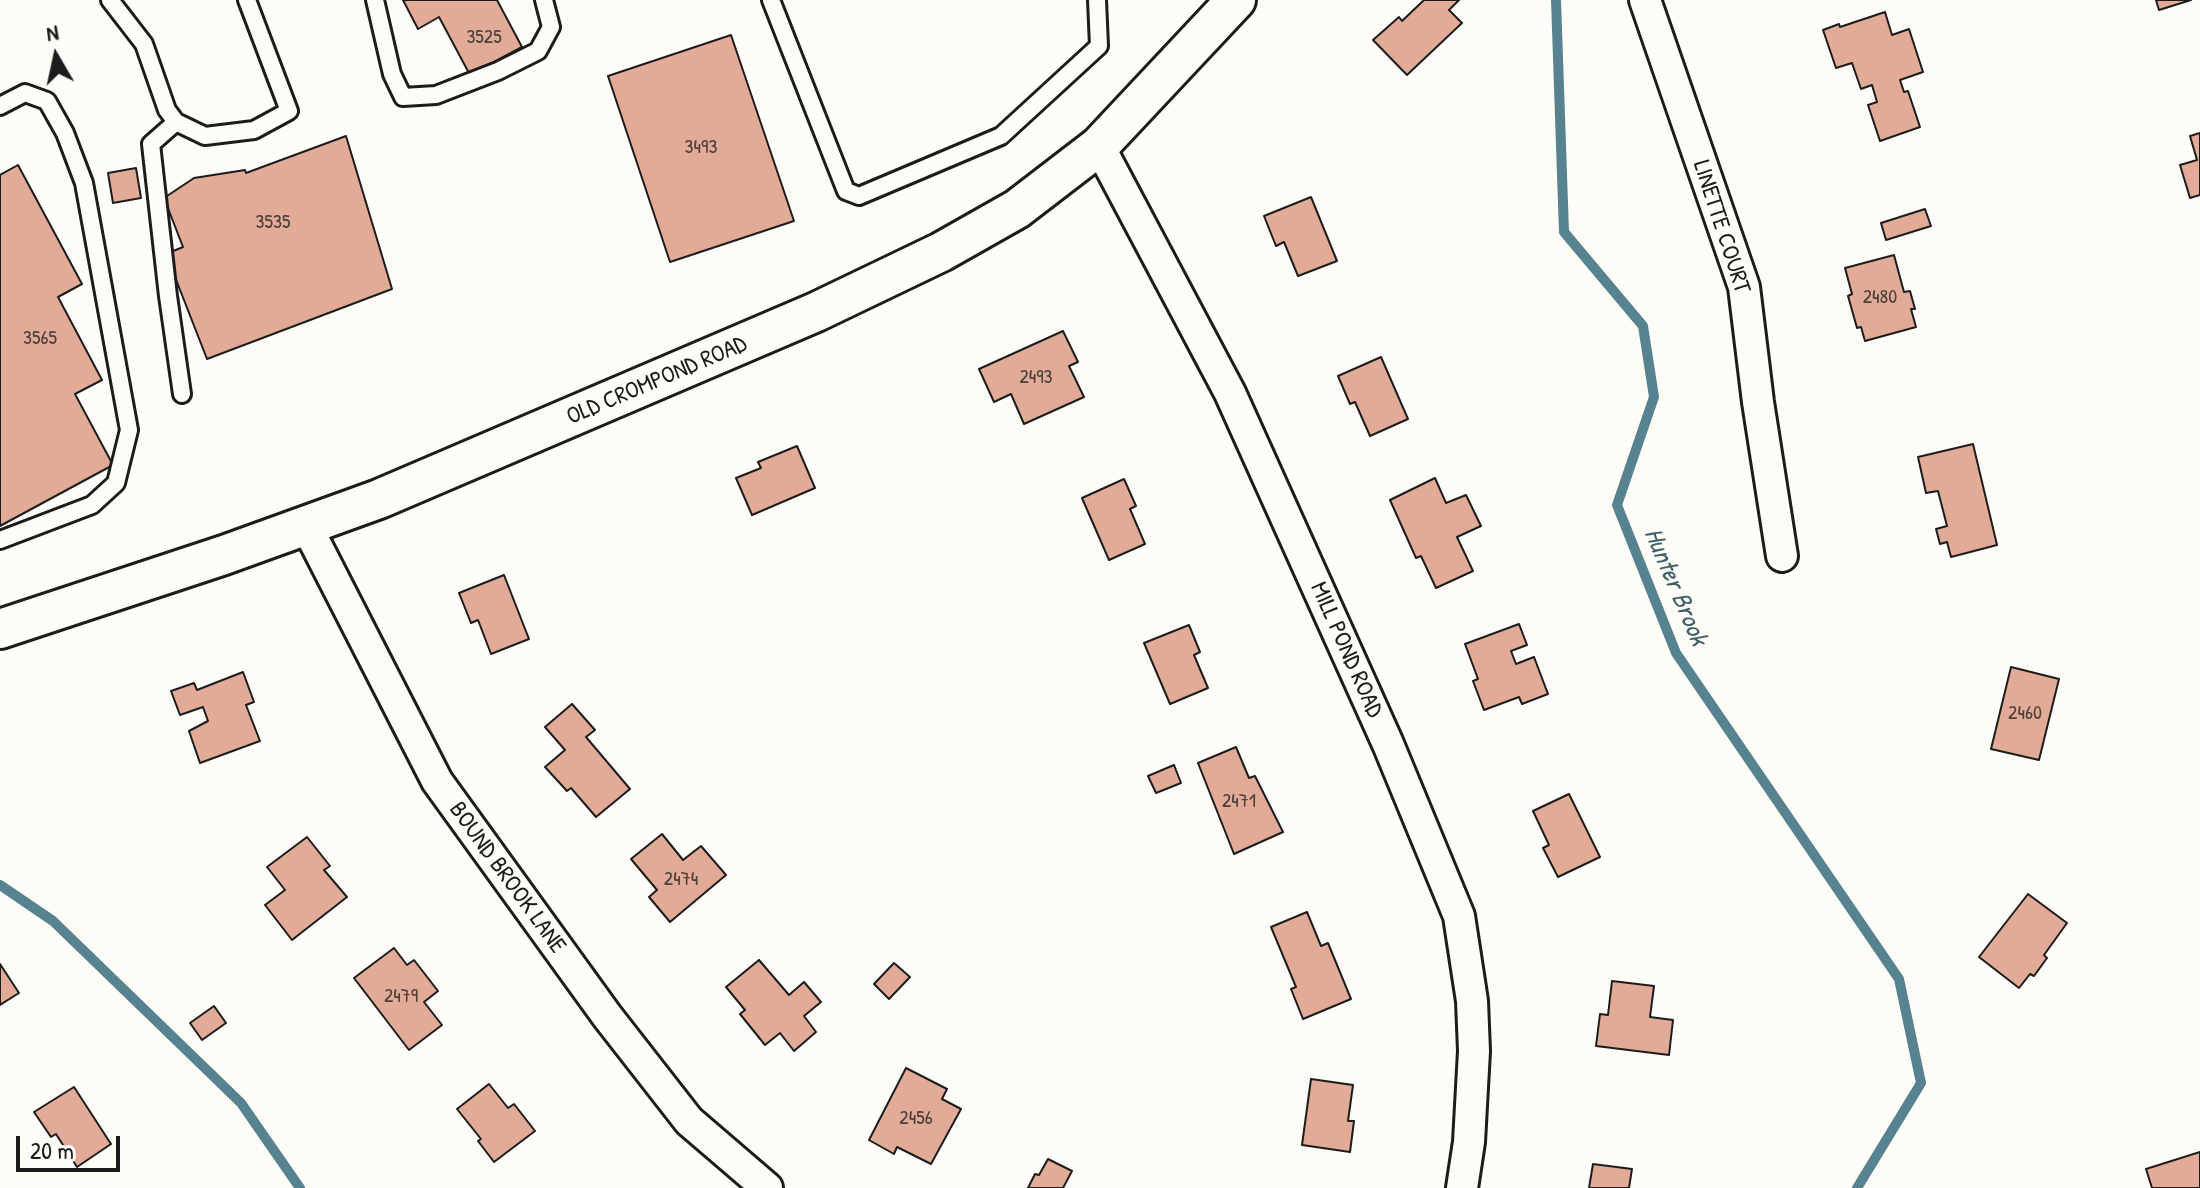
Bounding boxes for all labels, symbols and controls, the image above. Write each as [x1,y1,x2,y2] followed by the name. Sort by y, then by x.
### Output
[16,16,96,96] north arrow
[44,17,60,48] text: N
[466,26,502,50] house number: 3525
[685,136,717,160] house number: 3493
[1686,157,1756,297] street label: LINETTE COURT
[256,211,290,235] house number: 3535
[1863,286,1897,310] house number: 2480
[23,327,57,351] house number: 3565
[563,330,751,432] street label: OLD CROMPOND ROAD
[1019,366,1053,390] house number: 2493
[1636,524,1714,650] water label: Hunter Brook
[1303,578,1389,722] street label: MILL POND ROAD
[2008,702,2042,726] house number: 2460
[1222,790,1256,814] house number: 2471
[442,797,572,959] street label: BOUND BROOK LANE
[664,868,698,892] house number: 2474
[384,985,418,1009] house number: 2479
[899,1107,933,1131] house number: 2456
[20,1120,124,1170] scale bar
[30,1134,74,1166] text: 20 m

